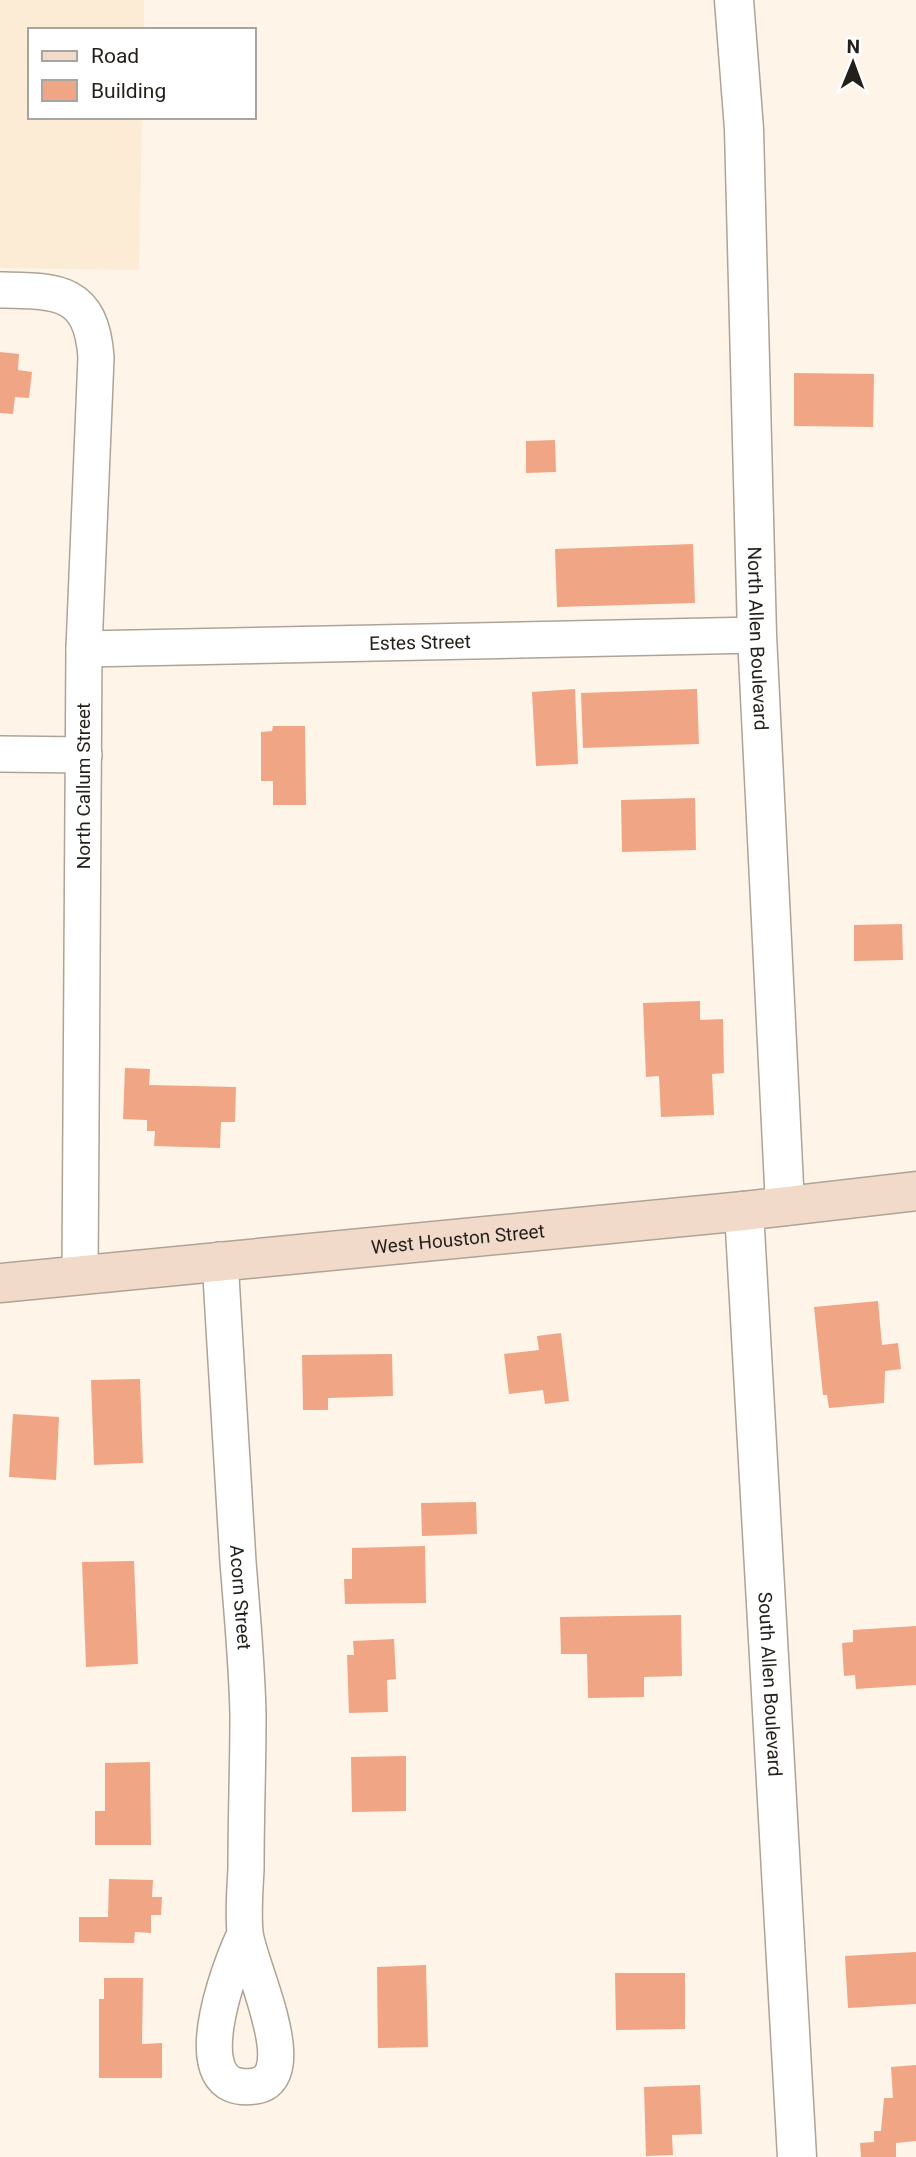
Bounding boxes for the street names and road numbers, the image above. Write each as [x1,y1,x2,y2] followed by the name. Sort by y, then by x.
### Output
[743,546,773,731] street label: North Allen Boulevard
[369,630,471,655] street label: Estes Street
[72,703,95,869] street label: North Callum Street
[370,1219,546,1259] street label: West Houston Street
[225,1544,256,1651] street label: Acorn Street
[753,1591,787,1777] street label: South Allen Boulevard

